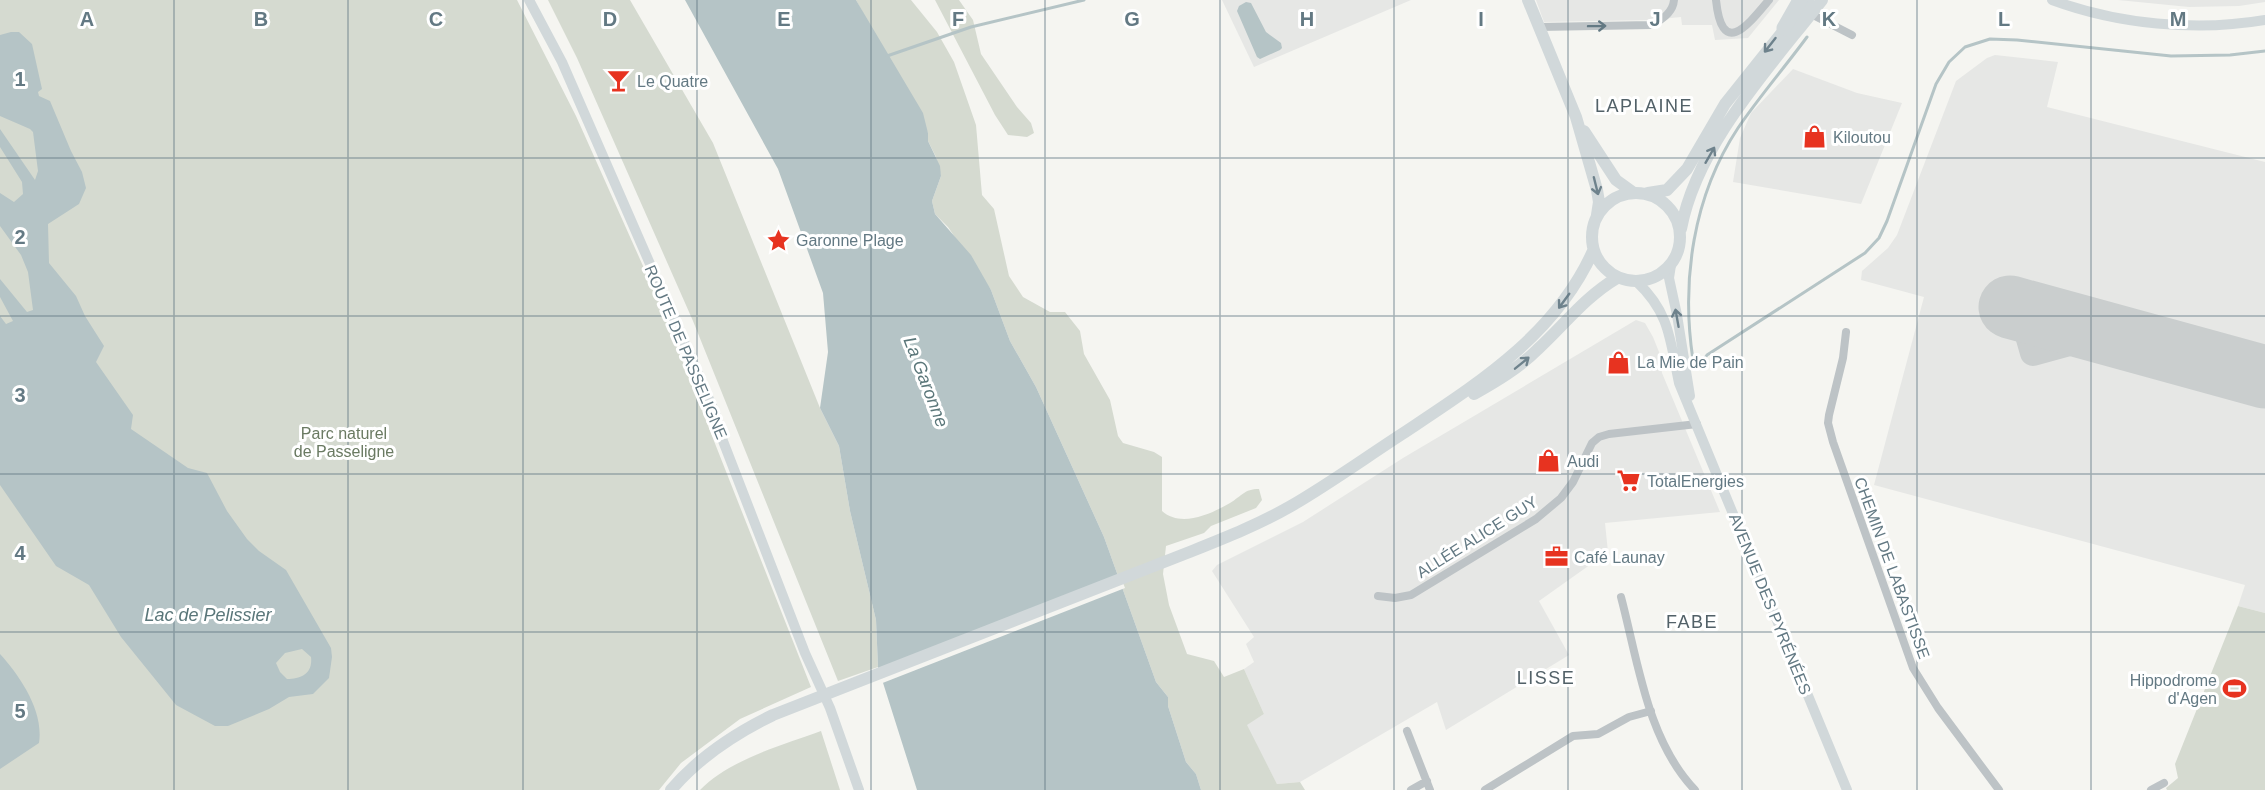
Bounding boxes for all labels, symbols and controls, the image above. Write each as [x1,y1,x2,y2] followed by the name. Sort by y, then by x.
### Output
[80,8,94,30] text: A
[254,8,268,30] text: B
[429,8,443,30] text: C
[603,8,617,30] text: D
[777,8,791,30] text: E
[952,8,964,30] text: F
[1124,8,1140,30] text: G
[1300,8,1314,30] text: H
[1478,8,1484,30] text: I
[1649,8,1661,30] text: J
[1822,8,1837,30] text: K
[1998,8,2010,30] text: L
[2170,8,2186,30] text: M
[1587,20,1607,32] one-way arrow
[1764,37,1777,53] one-way arrow
[14,68,26,90] text: 1
[606,68,632,94] bar icon: Le Quatre
[637,73,708,90] place label: Le Quatre
[1595,96,1693,116] district label: LAPLAINE
[1802,124,1828,150] shop icon: Kiloutou
[1833,129,1891,146] place label: Kiloutou
[1705,146,1716,164] one-way arrow
[1590,176,1602,195] one-way arrow
[14,226,26,248] text: 2
[765,227,791,253] place icon: Garonne Plage
[796,232,904,249] place label: Garonne Plage
[642,262,730,442] street label: ROUTE DE PASSELIGNE
[1557,292,1570,308] one-way arrow
[1671,309,1682,328] one-way arrow
[900,334,952,430] water label: La Garonne
[1606,349,1632,375] shop icon: La Mie de Pain
[1637,354,1744,371] place label: La Mie de Pain
[1514,357,1530,370] one-way arrow
[14,384,26,406] text: 3
[294,425,394,460] park label: Parc naturel de Passeligne
[1536,448,1562,474] shop icon: Audi
[1567,453,1599,470] place label: Audi
[1616,468,1642,494] supermarket icon: TotalEnergies
[1647,473,1744,490] place label: TotalEnergies
[1851,475,1933,661] street label: CHEMIN DE LABASTISSE
[1413,492,1541,581] street label: ALLÉE ALICE GUY
[1726,511,1815,697] street label: AVENUE DES PYRÉNÉES
[14,542,26,564] text: 4
[1543,544,1569,570] office icon: Café Launay
[1574,549,1665,566] place label: Café Launay
[144,605,273,625] water label: Lac de Pelissier
[1666,612,1718,632] district label: FABE
[1517,668,1575,688] district label: LISSE
[2130,672,2217,707] place label: Hippodrome d'Agen
[2222,676,2248,702] sports icon: Hippodrome d'Agen
[14,700,26,722] text: 5

